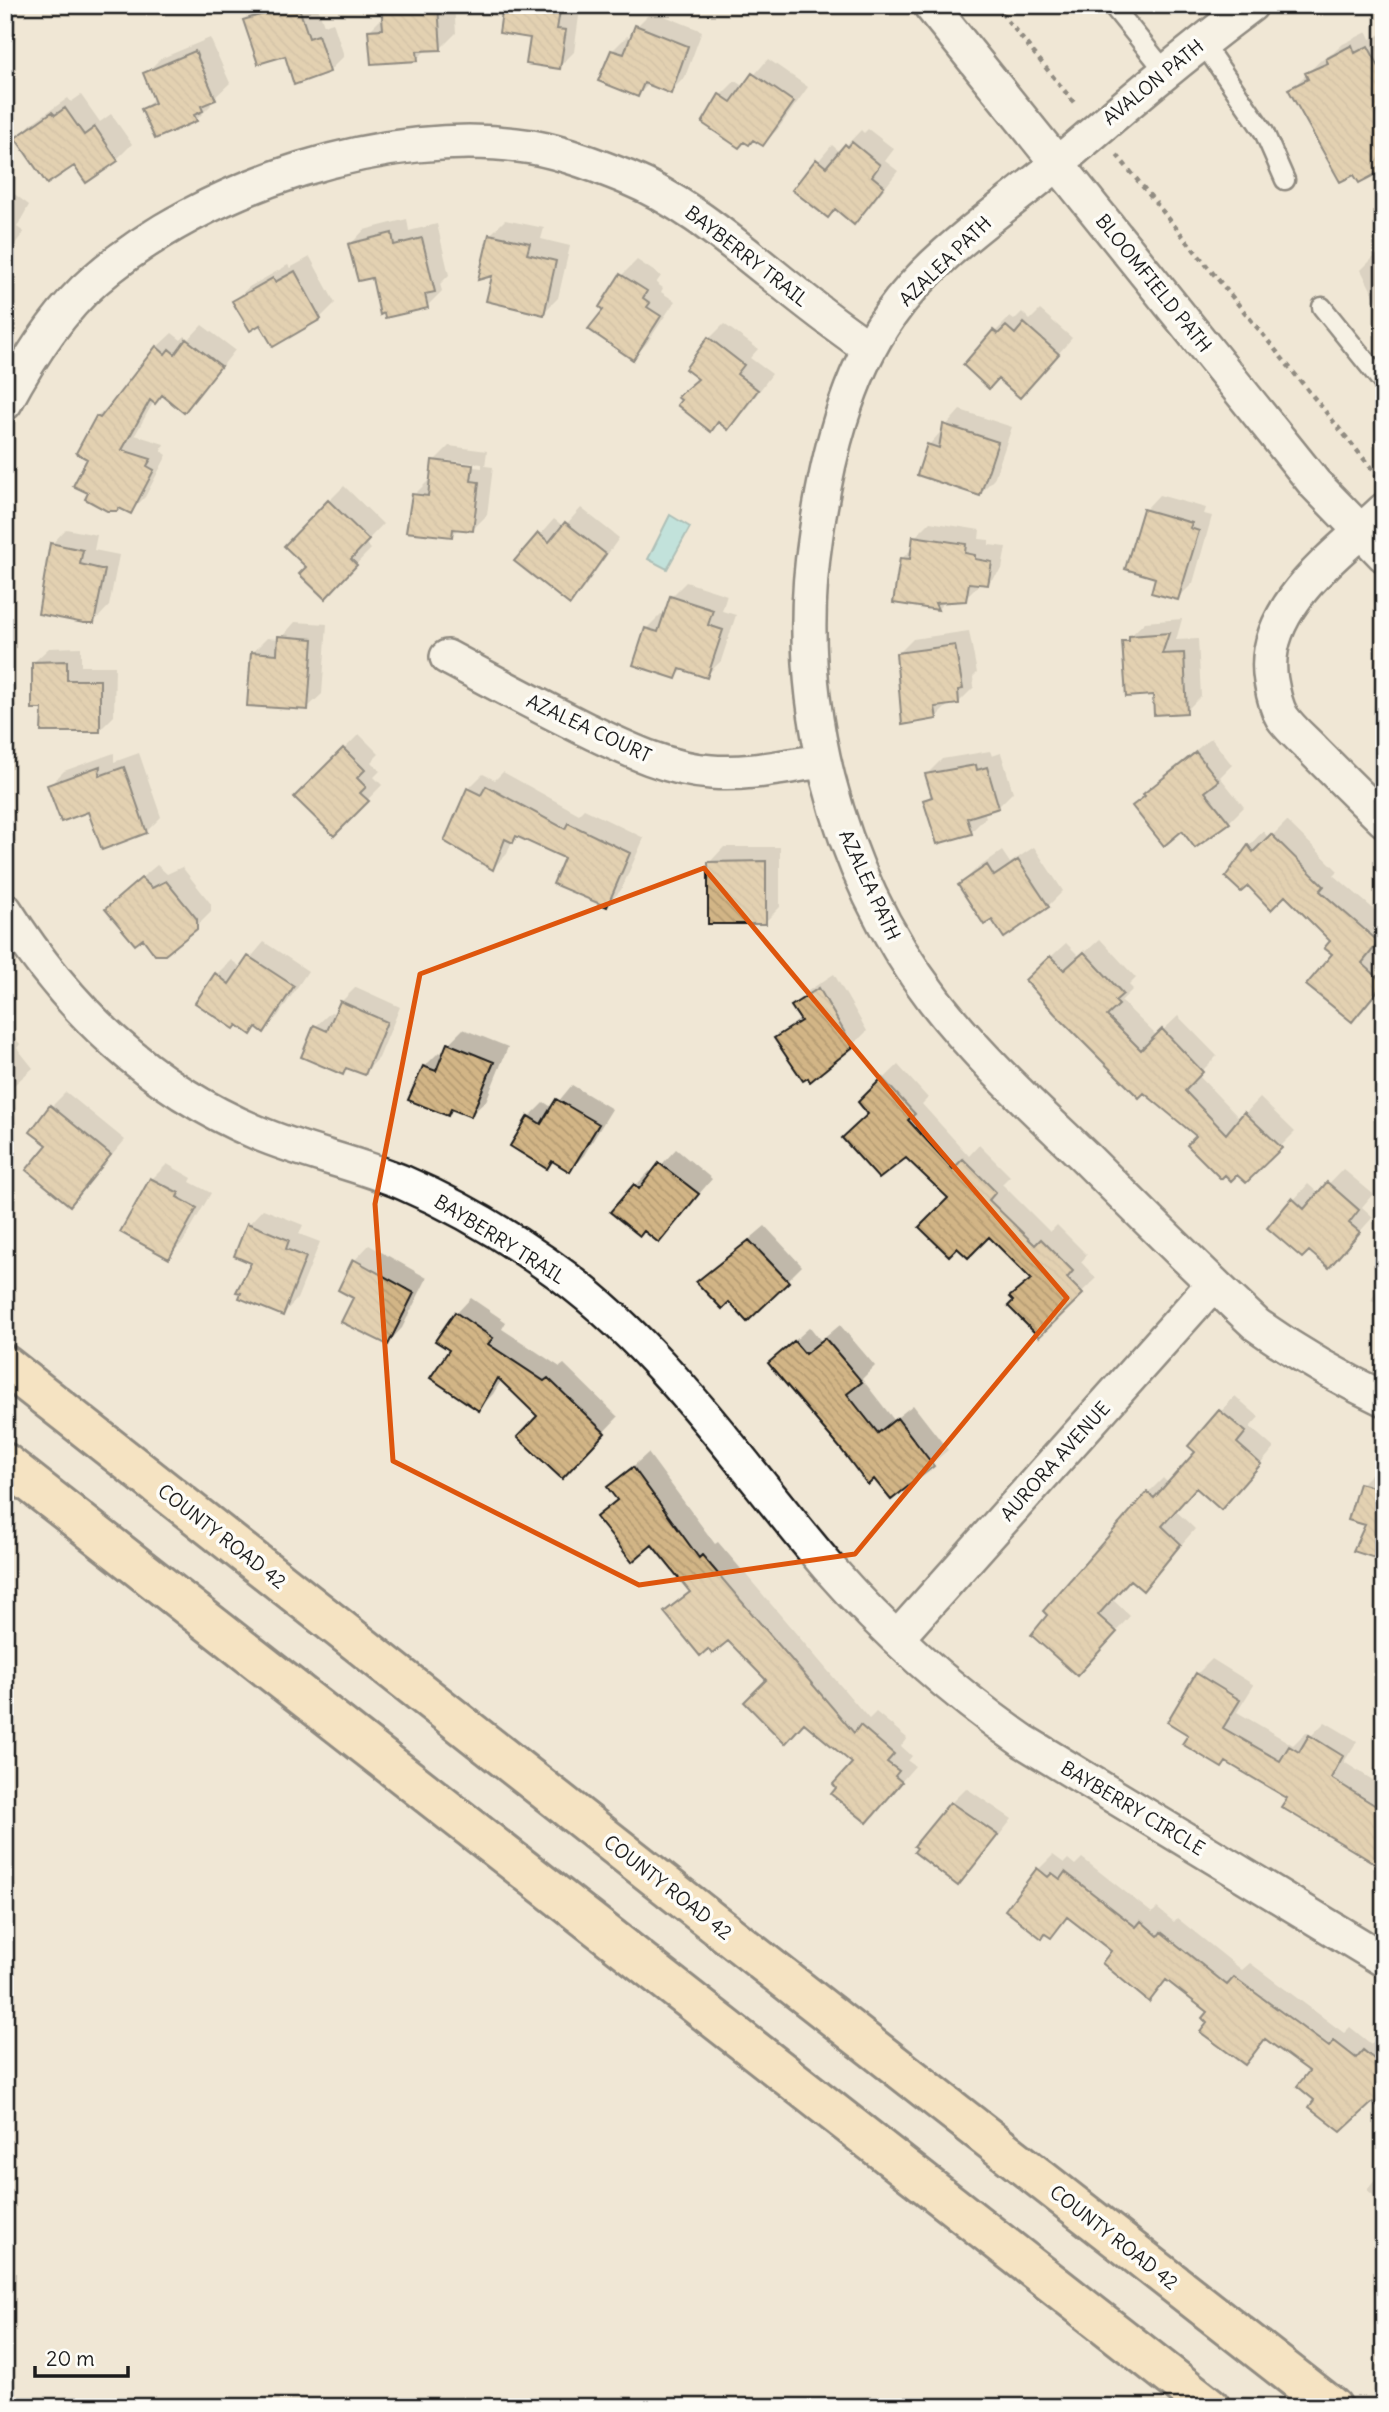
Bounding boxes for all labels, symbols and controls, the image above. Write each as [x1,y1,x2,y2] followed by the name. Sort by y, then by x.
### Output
[1098,34,1208,130] street label: AVALON PATH
[681,200,813,312] street label: BAYBERRY TRAIL
[1091,209,1217,357] street label: BLOOMFIELD PATH
[894,211,996,311] street label: AZALEA PATH
[523,689,655,767] street label: AZALEA COURT
[834,826,906,944] street label: AZALEA PATH
[430,1189,570,1289] street label: BAYBERRY TRAIL
[995,1396,1115,1526] street label: AURORA AVENUE
[153,1478,291,1594] street label: COUNTY ROAD 42
[1057,1756,1209,1860] street label: BAYBERRY CIRCLE
[599,1829,737,1945] street label: COUNTY ROAD 42
[1045,2179,1183,2295] street label: COUNTY ROAD 42
[35,2335,128,2379] scale bar
[46,2345,95,2372] text: 20 m

